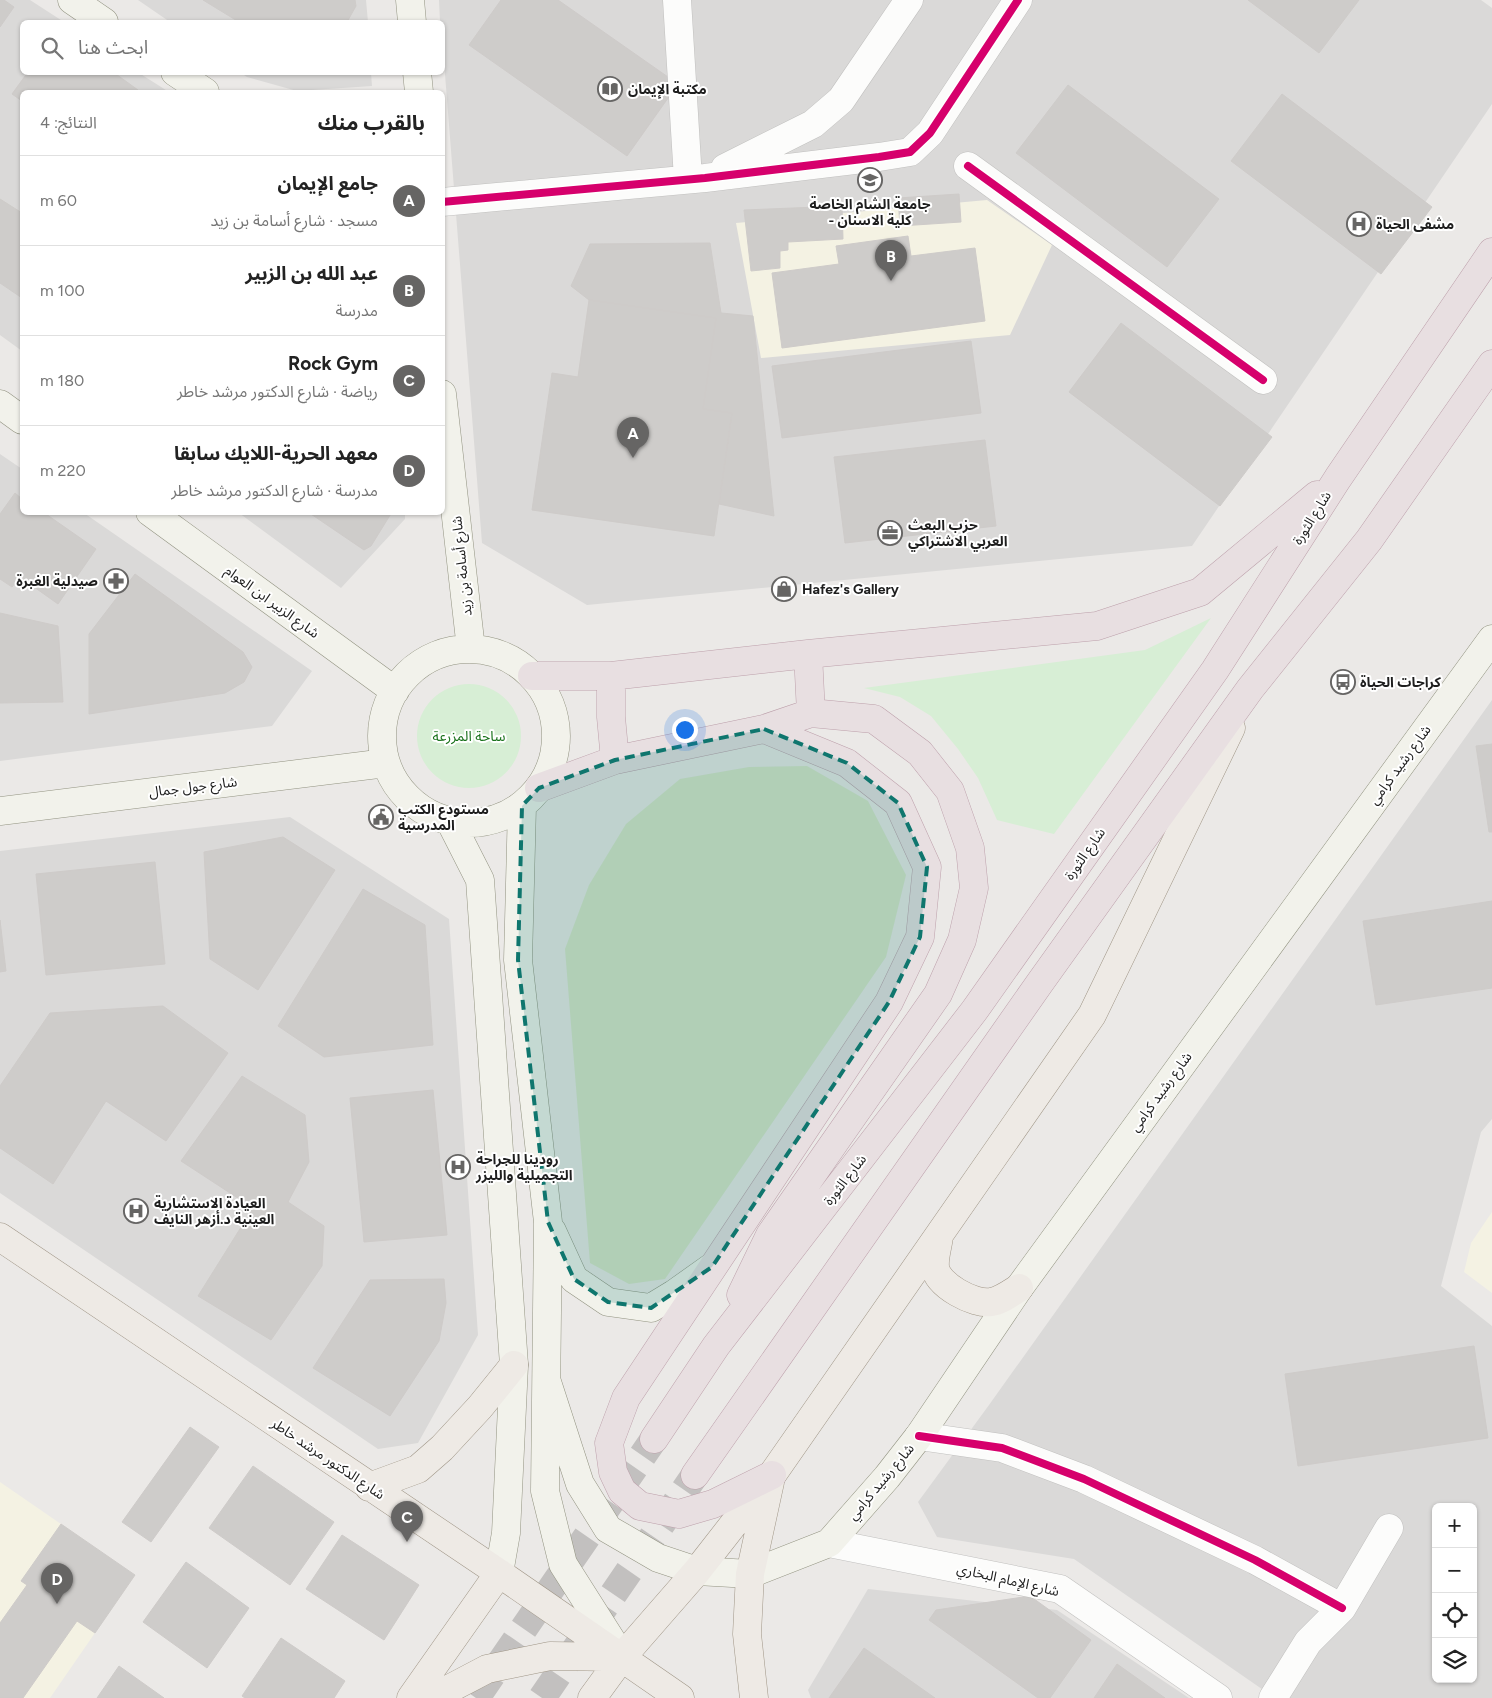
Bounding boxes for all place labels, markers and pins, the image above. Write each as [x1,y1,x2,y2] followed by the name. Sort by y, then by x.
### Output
[597,76,623,102] library icon: مكتبة الإيمان
[628,81,707,99] place label: مكتبة الإيمان
[857,167,883,193] school or university icon: جامعة الشام الخاصة - كلية الاسنان
[810,196,931,229] place label: جامعة الشام الخاصة - كلية الاسنان
[1346,211,1372,237] hospital icon: مشفى الحياة
[1376,216,1454,233] place label: مشفى الحياة
[875,240,907,281] pin: B
[617,417,649,458] pin: A
[908,517,1008,552] place label: حزب البعث العربي الاشتراكي
[877,520,903,546] office icon: حزب البعث العربي الاشتراكي
[103,568,129,594] pharmacy icon: صيدلية الغبرة
[16,573,98,590] place label: صيدلية الغبرة
[771,576,797,602] shop icon: Hafez's Gallery
[802,581,900,598] place label: Hafez's Gallery
[1330,669,1356,695] bus stop icon: كراجات الحياة
[1360,674,1442,691] place label: كراجات الحياة
[398,801,489,834] place label: مستودع الكتب المدرسية
[368,804,394,830] public building icon: مستودع الكتب المدرسية
[475,1151,573,1184] place label: رودينا للجراحة التجميلية والليزر
[445,1154,471,1180] hospital icon: رودينا للجراحة التجميلية والليزر
[154,1195,275,1228] place label: العيادة الاستشارية العينية د.أزهر النايف
[123,1198,149,1224] hospital icon: العيادة الاستشارية العينية د.أزهر النايف
[391,1501,423,1542] pin: C
[41,1563,73,1604] pin: D

